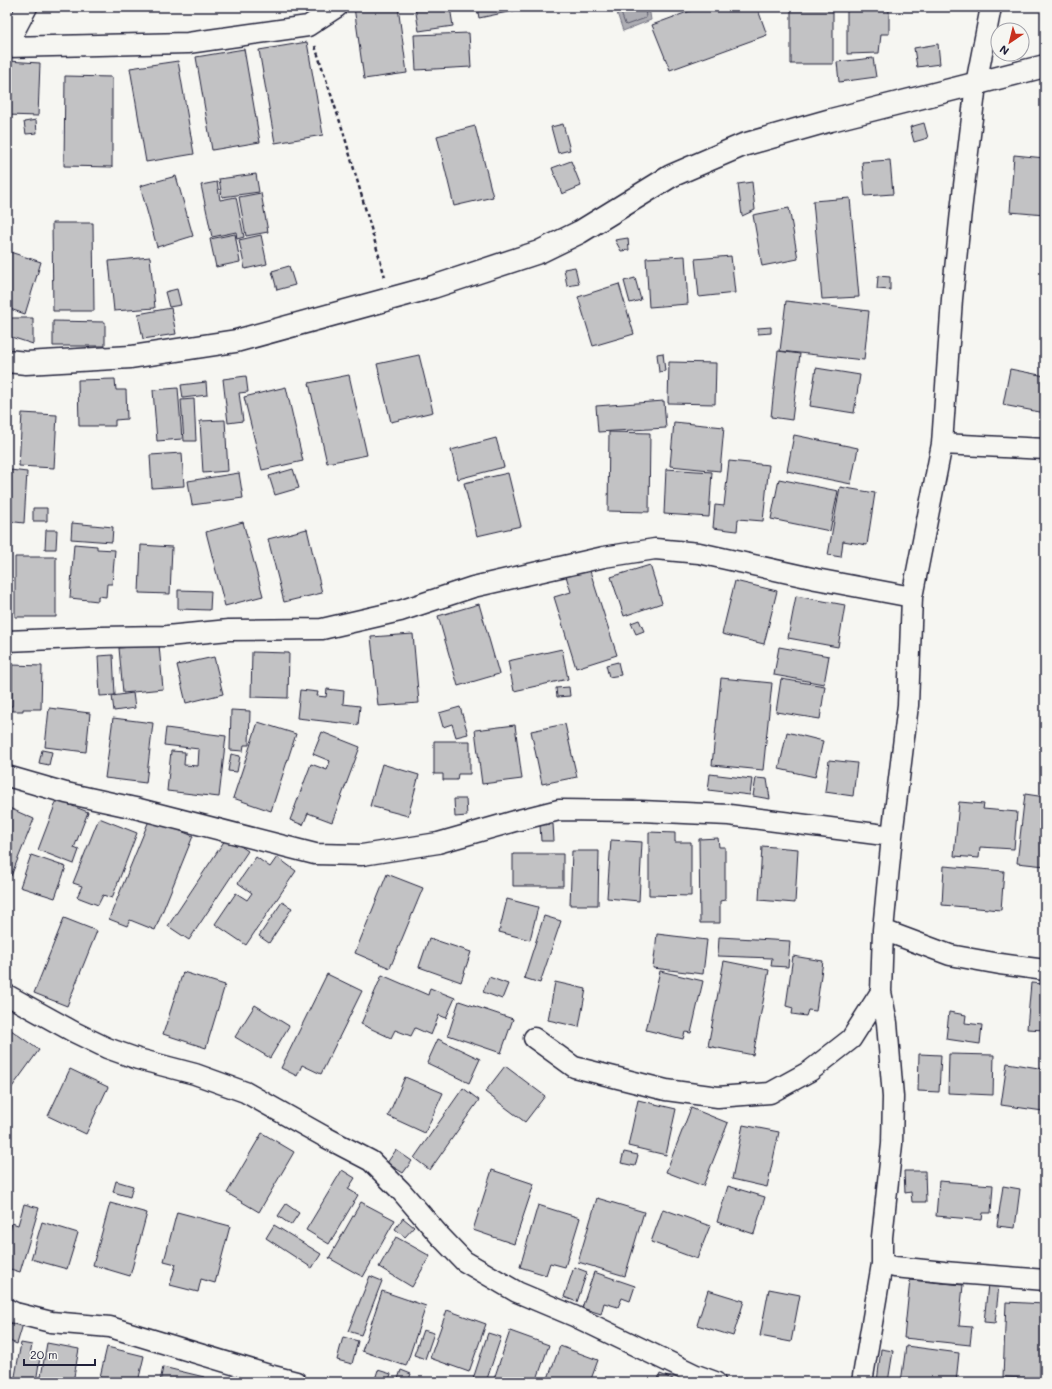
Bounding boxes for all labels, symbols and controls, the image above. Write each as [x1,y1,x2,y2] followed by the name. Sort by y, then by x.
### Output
[990,22,1030,62] north arrow
[996,42,1012,59] text: N
[24,1341,95,1367] scale bar
[30,1346,58,1362] text: 20 m

